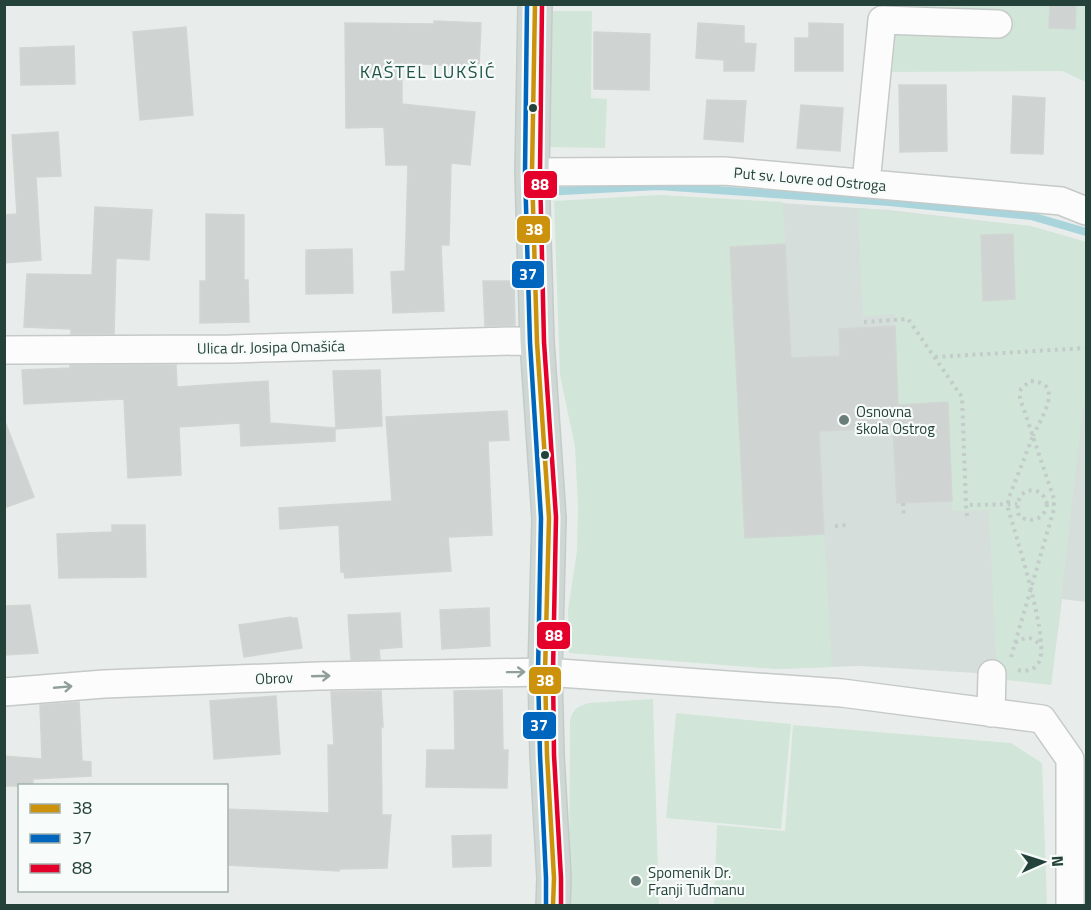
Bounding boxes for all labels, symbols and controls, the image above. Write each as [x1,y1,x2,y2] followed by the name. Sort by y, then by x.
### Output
[360,58,496,85] district label: KAŠTEL LUKŠIĆ
[527,102,539,114] unlabelled marker
[733,161,888,197] street label: Put sv. Lovre od Ostroga
[523,170,558,199] line badge: 88
[531,172,549,196] text: 88
[516,215,551,244] line badge: 38
[525,217,543,241] text: 38
[511,260,545,289] line badge: 37
[519,262,537,286] text: 37
[197,334,346,360] street label: Ulica dr. Josipa Omašića
[856,400,935,440] place label: Osnovna škola Ostrog
[837,413,851,427] marker: Osnovna škola Ostrog
[539,449,551,461] unlabelled marker
[536,621,571,650] line badge: 88
[545,623,563,647] text: 88
[255,666,293,690] street label: Obrov
[505,666,525,678] one-way arrow
[528,666,562,695] line badge: 38
[536,668,554,692] text: 38
[310,670,330,682] one-way arrow
[52,681,72,692] one-way arrow
[522,711,557,740] line badge: 37
[530,713,548,737] text: 37
[18,784,228,892] legend
[72,794,92,821] text: 38
[72,824,92,851] text: 37
[1013,832,1073,892] north arrow
[72,854,92,881] text: 88
[1046,855,1070,867] text: N
[648,861,745,901] place label: Spomenik Dr. Franji Tuđmanu
[629,874,643,888] marker: Spomenik Dr. Franji Tuđmanu

